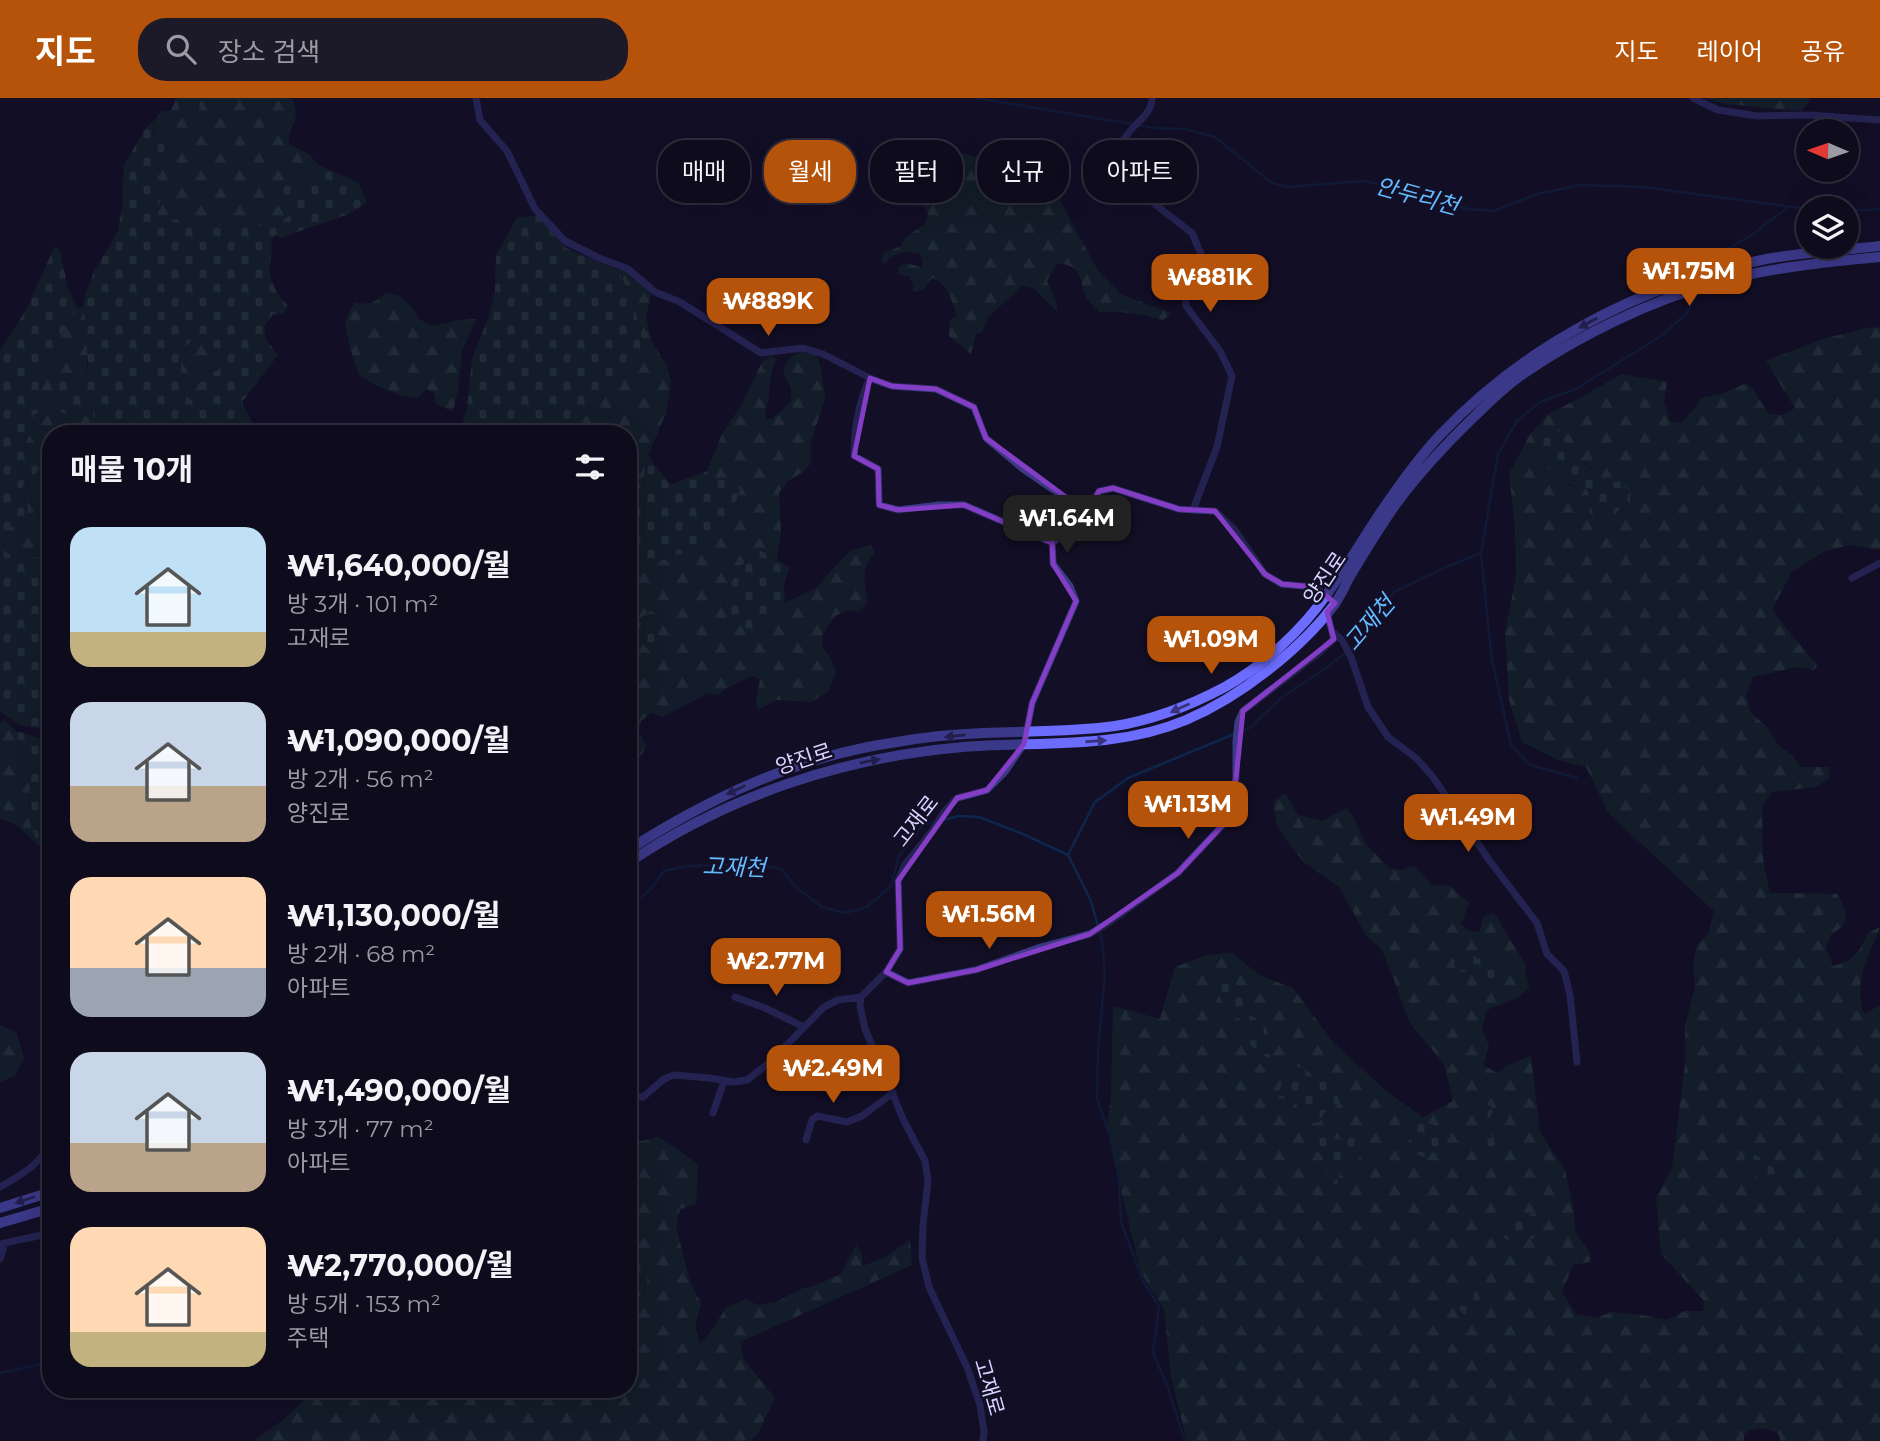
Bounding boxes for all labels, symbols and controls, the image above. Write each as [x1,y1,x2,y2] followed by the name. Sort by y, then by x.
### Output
[138,18,628,81] search box
[162,30,200,68] icon: search
[35,31,96,71] text: 지도
[218,36,320,68] text: 장소 검색
[1614,37,1659,66] text: 지도
[1697,37,1763,66] text: 레이어
[1801,37,1845,66] text: 공유
[1796,119,1858,182] north arrow
[1796,119,1859,259] map controls
[658,140,750,203] chip: 매매
[764,140,856,203] chip: 월세
[870,140,963,203] chip: 필터
[977,140,1069,203] chip: 신규
[1083,140,1197,203] chip: 아파트
[1372,172,1464,221] water label: 안두리천
[1796,196,1859,259] button: layers
[1632,248,1746,308] pin: ₩1.75M
[1161,254,1259,314] pin: ₩881K
[1643,257,1735,285] text: ₩1.75M
[1167,263,1253,291] text: ₩881K
[719,278,817,338] pin: ₩889K
[723,287,813,315] text: ₩889K
[1578,317,1598,329] one-way arrow
[571,448,609,486] icon: filters
[70,451,193,488] text: 매물 10개
[1010,496,1124,555] pin: ₩1.64M
[1019,504,1115,532] text: ₩1.64M
[287,547,511,584] text: ₩1,640,000/월
[1298,547,1351,609] street label: 양진로
[126,555,210,639] icon: home
[1338,588,1402,656] water label: 고재천
[287,590,438,618] text: 방 3개 · 101 m²
[1154,616,1268,676] pin: ₩1.09M
[287,624,350,652] text: 고재로
[1163,625,1259,653] text: ₩1.09M
[1169,702,1190,713] one-way arrow
[287,722,510,759] text: ₩1,090,000/월
[126,730,210,814] icon: home
[944,730,966,741] one-way arrow
[1085,735,1107,746] one-way arrow
[772,738,835,779] street label: 양진로
[859,755,881,766] one-way arrow
[287,765,434,793] text: 방 2개 · 56 m²
[1131,782,1245,841] pin: ₩1.13M
[726,784,746,796] one-way arrow
[888,790,943,851] street label: 고재로
[1144,790,1232,818] text: ₩1.13M
[1411,794,1525,854] pin: ₩1.49M
[287,799,350,827] text: 양진로
[1420,803,1516,831] text: ₩1.49M
[702,852,769,882] water label: 고재천
[932,892,1046,951] pin: ₩1.56M
[287,897,500,934] text: ₩1,130,000/월
[942,900,1036,928] text: ₩1.56M
[126,905,210,989] icon: home
[719,939,833,998] pin: ₩2.77M
[287,940,435,968] text: 방 2개 · 68 m²
[727,947,825,975] text: ₩2.77M
[287,974,350,1002] text: 아파트
[776,1046,890,1105] pin: ₩2.49M
[783,1054,883,1082] text: ₩2.49M
[287,1072,511,1109] text: ₩1,490,000/월
[126,1080,210,1164] icon: home
[287,1115,434,1143] text: 방 3개 · 77 m²
[287,1149,350,1177] text: 아파트
[15,1195,36,1206] one-way arrow
[287,1247,513,1284] text: ₩2,770,000/월
[126,1255,210,1339] icon: home
[287,1290,441,1318] text: 방 5개 · 153 m²
[287,1324,329,1352] text: 주택
[969,1356,1009,1418] street label: 고재로

